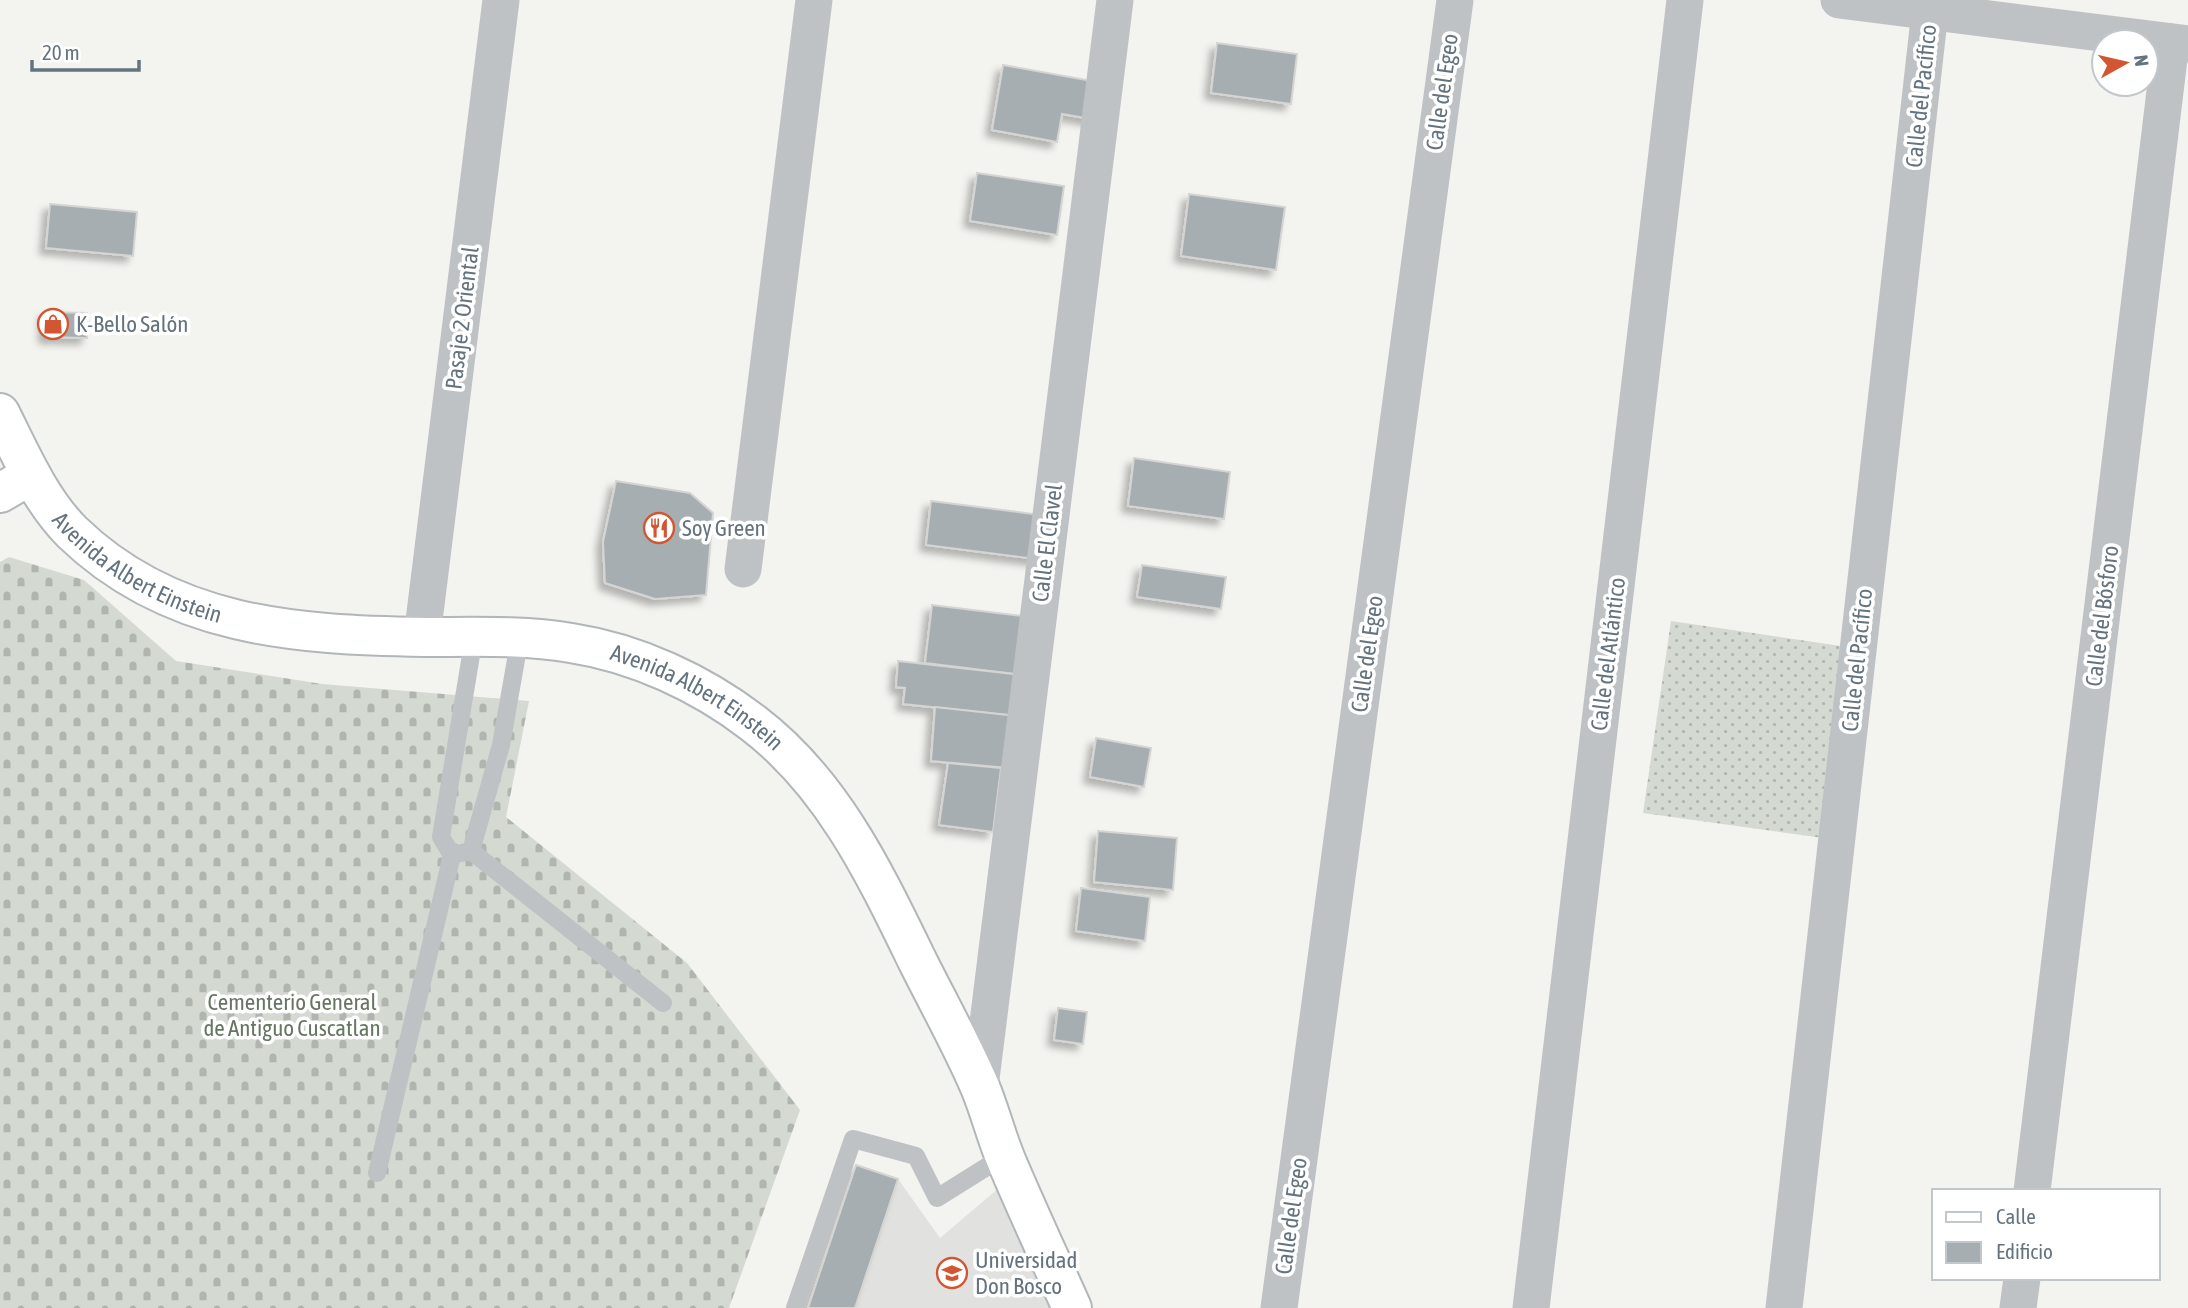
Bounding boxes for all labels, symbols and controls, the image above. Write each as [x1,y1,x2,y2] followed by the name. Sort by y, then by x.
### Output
[1901,23,1941,169] street label: Calle del Pacífico
[32,28,138,72] scale bar
[2090,28,2160,98] north arrow
[1421,32,1463,152] street label: Calle del Egeo
[42,40,80,64] text: 20 m
[2130,54,2154,68] text: N
[440,245,484,391] street label: Pasaje 2 Oriental
[36,307,70,341] shop icon: K-Bello Salón
[76,311,188,337] place label: K-Bello Salón
[1027,483,1067,603] street label: Calle El Clavel
[47,507,225,628] street label: Avenida Albert Einstein
[642,511,676,545] restaurant icon: Soy Green
[682,515,766,541] place label: Soy Green
[2080,544,2124,688] street label: Calle del Bósforo
[1586,576,1630,732] street label: Calle del Atlántico
[1837,587,1877,733] street label: Calle del Pacífico
[1346,594,1388,714] street label: Calle del Egeo
[608,639,789,755] street label: Avenida Albert Einstein
[203,989,381,1041] park label: Cementerio General de Antiguo Cuscatlan
[1270,1156,1312,1276] street label: Calle del Egeo
[1932,1189,2160,1280] legend
[1996,1204,2036,1228] text: Calle
[1996,1239,2053,1263] text: Edificio
[975,1247,1077,1299] place label: Universidad Don Bosco
[935,1256,969,1290] school or university icon: Universidad Don Bosco

